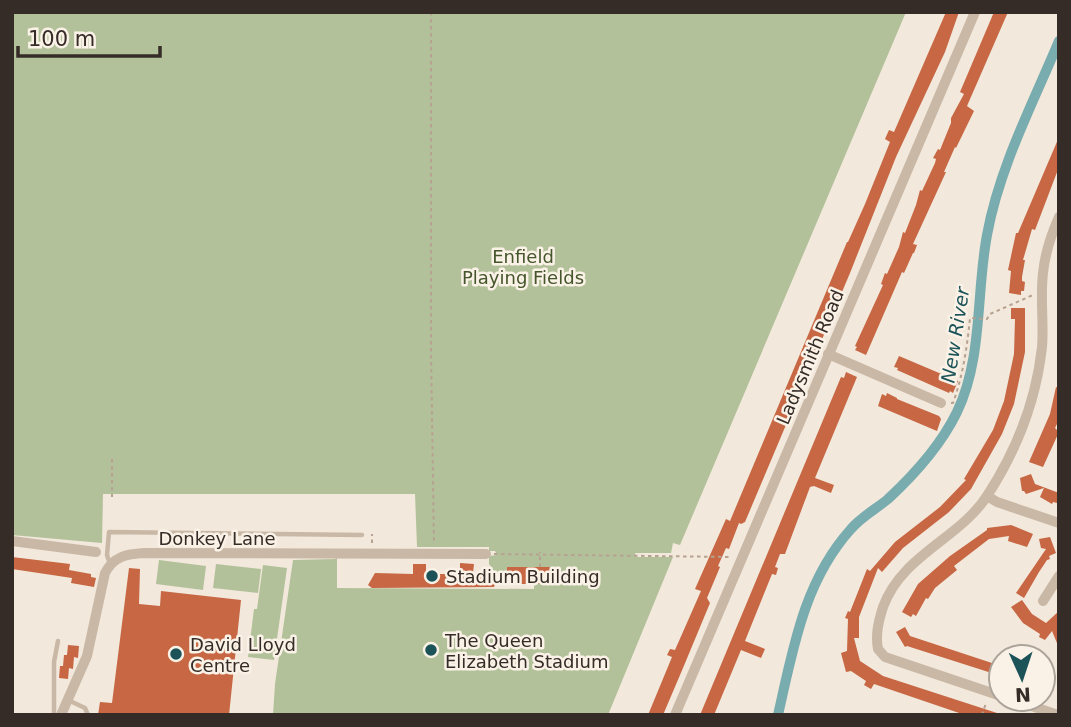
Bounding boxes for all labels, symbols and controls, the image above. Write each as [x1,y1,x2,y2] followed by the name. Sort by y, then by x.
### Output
[18,14,159,58] scale bar
[28,27,95,51] text: 100 m
[462,246,584,288] park label: Enfield Playing Fields
[937,284,974,384] water label: New River
[772,286,848,428] street label: Ladysmith Road
[158,528,276,549] street label: Donkey Lane
[446,566,600,587] place label: Stadium Building
[424,568,440,584] marker: Stadium Building
[444,630,608,672] place label: The Queen Elizabeth Stadium
[190,634,296,676] place label: David Lloyd Centre
[423,642,439,658] marker: The Queen Elizabeth Stadium
[987,643,1057,713] north arrow
[168,646,184,662] marker: David Lloyd Centre
[1014,684,1031,706] text: N

